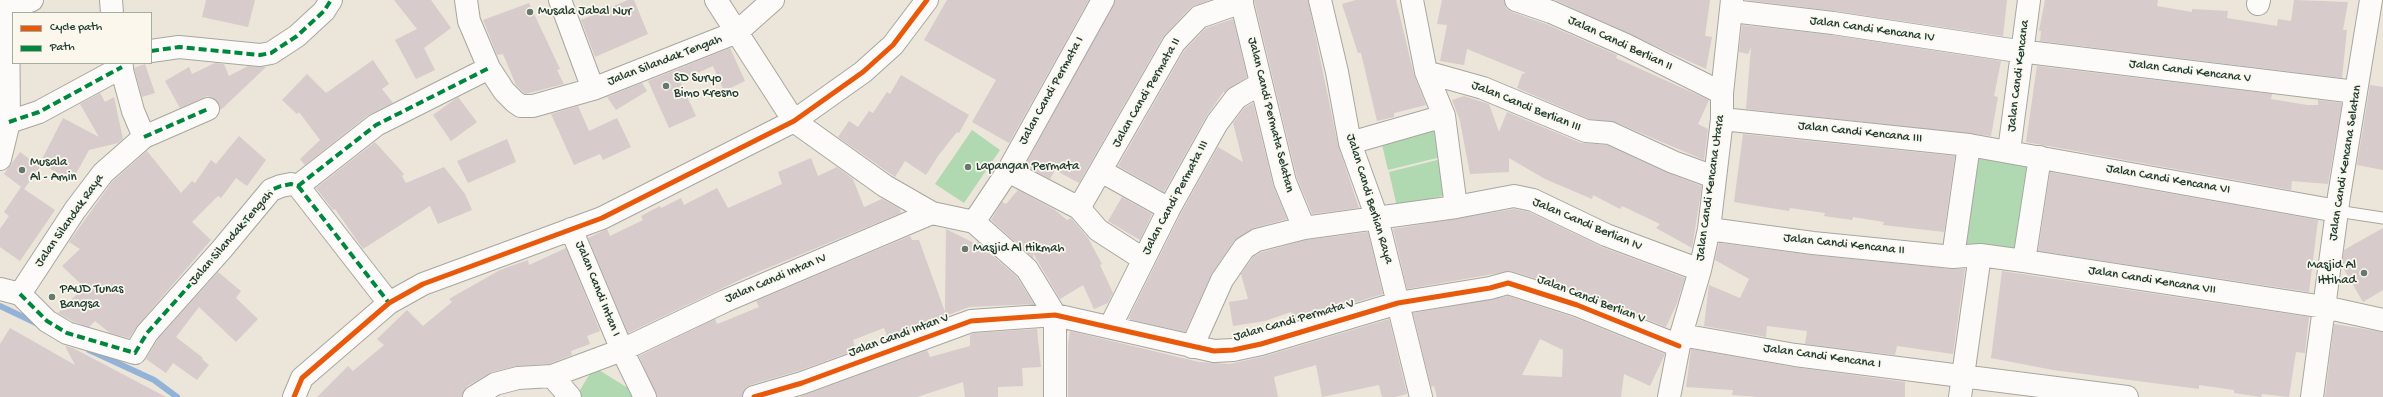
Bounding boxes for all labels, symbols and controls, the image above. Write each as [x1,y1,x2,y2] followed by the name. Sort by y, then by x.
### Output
[538,4,632,20] place label: Musala Jabal Nur
[525,7,535,17] marker: Musala Jabal Nur
[12,12,152,64] legend
[1565,13,1675,75] street label: Jalan Candi Berlian II
[1809,14,1935,46] street label: Jalan Candi Kencana IV
[2004,19,2034,133] street label: Jalan Candi Kencana
[50,21,102,35] text: Cycle path
[605,32,725,90] street label: Jalan Silandak Tengah
[1016,34,1088,148] street label: Jalan Candi Permata I
[1109,35,1185,151] street label: Jalan Candi Permata II
[1243,36,1297,194] street label: Jalan Candi Permata Selatan
[50,41,75,55] text: Path
[2128,57,2252,87] street label: Jalan Candi Kencana V
[674,71,739,102] place label: SD Suryo Bimo Kresno
[1469,78,1583,136] street label: Jalan Candi Berlian III
[661,81,671,91] marker: SD Suryo Bimo Kresno
[2326,84,2366,242] street label: Jalan Candi Kencana Selatan
[1693,114,1729,262] street label: Jalan Candi Kencana Utara
[1797,119,1923,147] street label: Jalan Candi Kencana III
[1342,132,1396,266] street label: Jalan Candi Berlian Raya
[1139,138,1213,258] street label: Jalan Candi Permata III
[30,155,77,186] place label: Musala Al - Amin
[976,159,1079,175] place label: Lapangan Permata
[2105,161,2231,199] street label: Jalan Candi Kencana VI
[963,162,973,172] marker: Lapangan Permata
[17,165,27,175] marker: Musala Al - Amin
[32,172,108,270] street label: Jalan Silandak Raya
[186,187,278,289] street label: Jalan Silandak Tengah
[1530,195,1644,255] street label: Jalan Candi Berlian IV
[1783,231,1905,259] street label: Jalan Candi Kencana II
[571,239,623,339] street label: Jalan Candi Intan I
[973,241,1064,257] place label: Masjid Al Hikmah
[960,244,970,254] marker: Masjid Al Hikmah
[723,251,829,307] street label: Jalan Candi Intan IV
[2307,258,2356,289] place label: Masjid Al Ittihad
[2087,263,2217,299] street label: Jalan Candi Kencana VII
[2359,268,2369,278] marker: Masjid Al Ittihad
[1535,272,1647,328] street label: Jalan Candi Berlian V
[60,282,123,313] place label: PAUD Tunas Bangsa
[47,292,57,302] marker: PAUD Tunas Bangsa
[1232,296,1356,346] street label: Jalan Candi Permata V
[847,311,951,361] street label: Jalan Candi Intan V
[1762,341,1882,373] street label: Jalan Candi Kencana I

